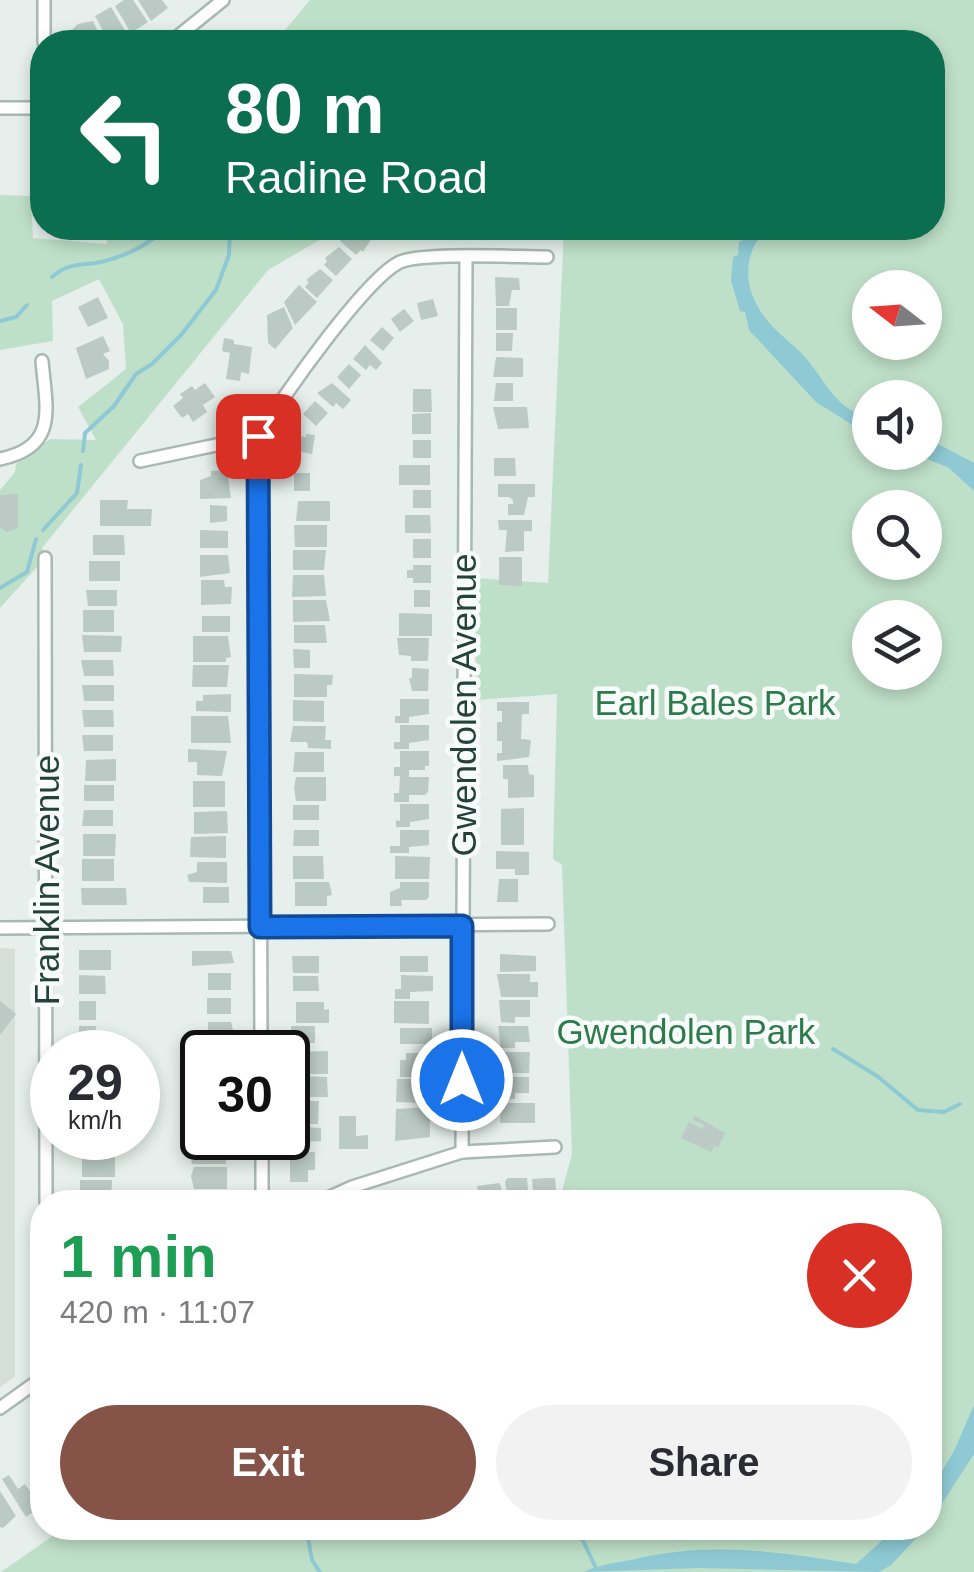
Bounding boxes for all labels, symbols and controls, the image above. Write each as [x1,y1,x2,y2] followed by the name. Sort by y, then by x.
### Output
[60,70,190,200] icon: left
[225,70,385,148] text: 80 m
[225,152,488,203] text: Radine Road
[852,270,942,360] north arrow
[852,270,942,690] map controls
[852,380,942,470] button: sound
[216,394,301,479] pin
[231,409,286,464] icon: arrive
[852,490,942,580] button: search
[444,554,483,856] street label: Gwendolen Avenue
[852,600,942,690] button: layers
[594,683,836,722] park label: Earl Bales Park
[27,755,66,1005] street label: Franklin Avenue
[557,1012,816,1051] park label: Gwendolen Park
[410,1028,514,1132] position arrow
[180,1030,310,1160] speed limit sign: 30
[67,1055,123,1111] text: 29
[68,1106,122,1134] text: km/h
[60,1223,217,1290] text: 1 min
[807,1223,912,1328] button: close
[60,1294,255,1330] text: 420 m · 11:07
[60,1405,476,1520] button: Exit
[496,1405,912,1520] button: Share

